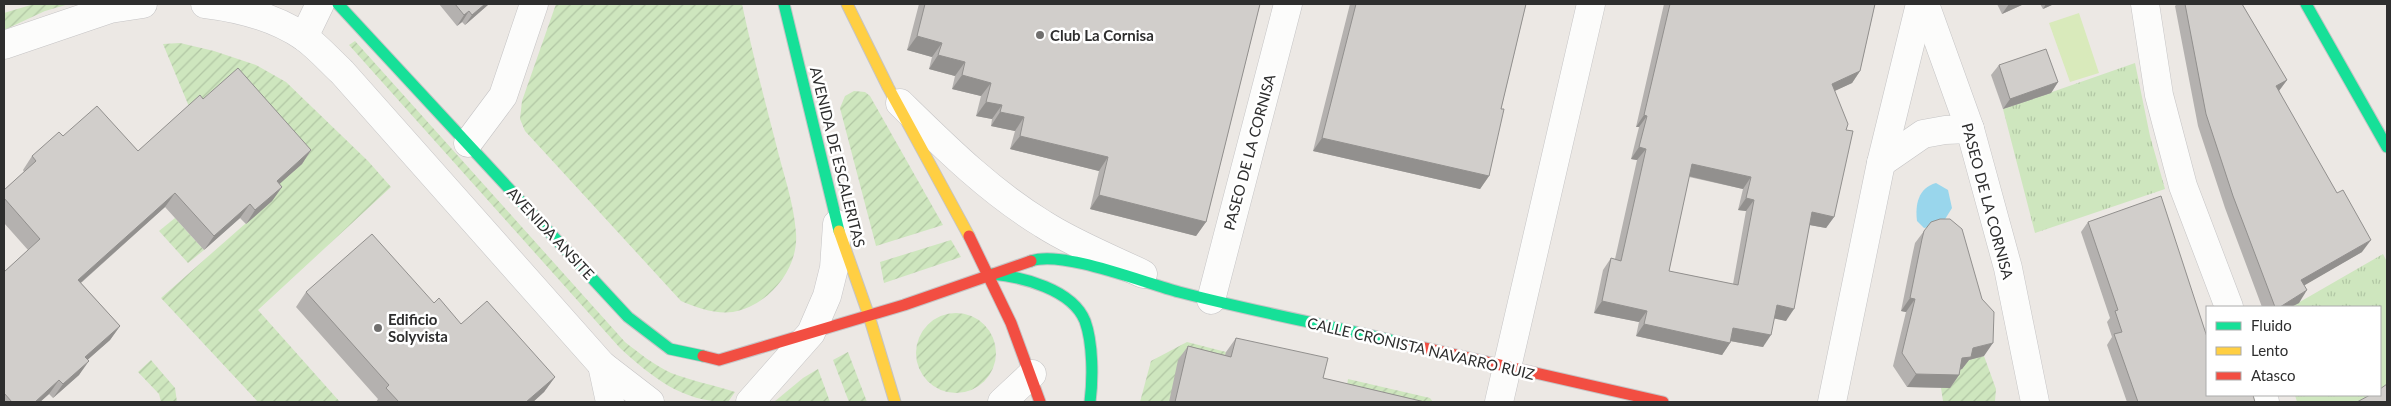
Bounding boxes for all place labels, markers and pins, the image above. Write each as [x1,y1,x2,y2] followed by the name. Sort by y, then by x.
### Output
[1050,26,1154,44] place label: Club La Cornisa
[1034,29,1046,41] marker: Club La Cornisa
[388,310,448,345] place label: Edificio Solyvista
[372,322,384,334] marker: Edificio Solyvista

